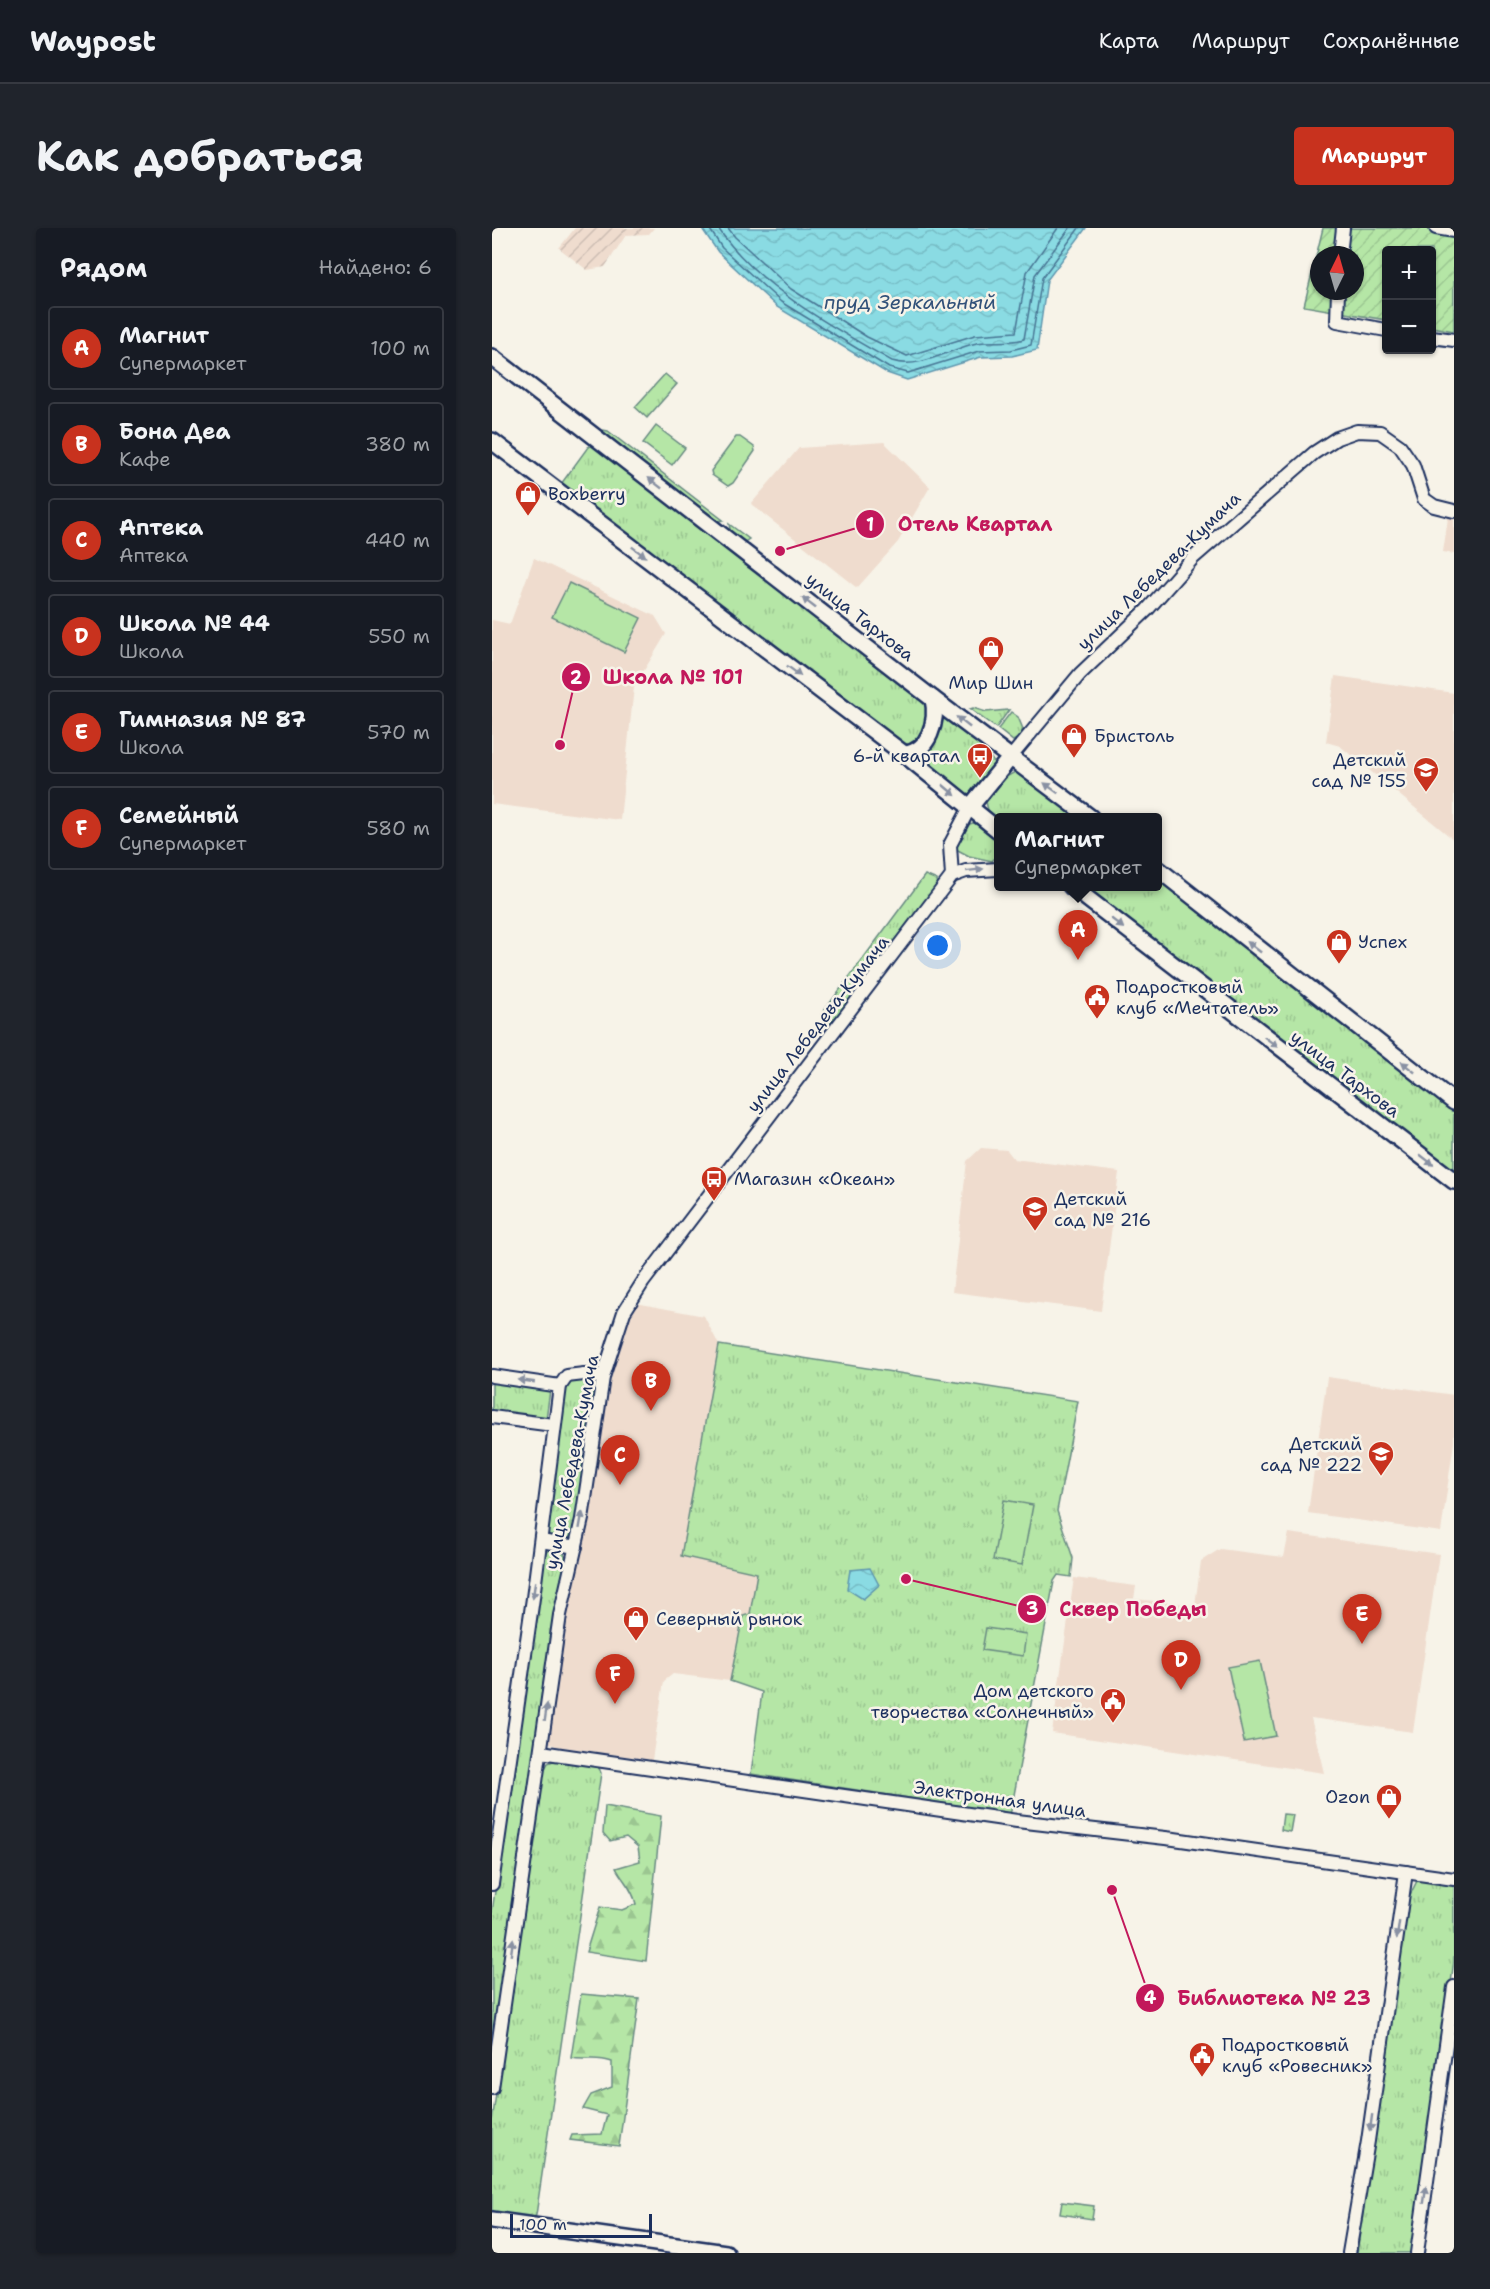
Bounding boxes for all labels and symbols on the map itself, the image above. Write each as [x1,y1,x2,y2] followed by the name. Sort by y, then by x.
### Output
[1310,246,1364,300] north arrow
[824,289,996,315] water label: пруд Зеркальный
[647,477,663,490] one-way arrow
[513,479,543,517] shop icon: Boxberry
[548,482,626,506] place label: Boxberry
[1072,486,1246,656] street label: улица Лебедева-Кумача
[855,505,1064,543] callout: Отель Квартал
[898,511,1052,537] text: Отель Квартал
[866,513,874,537] text: 1
[631,546,647,559] one-way arrow
[801,567,919,667] street label: улица Тархова
[801,596,817,609] one-way arrow
[976,634,1006,672] shop icon: Мир Шин
[561,658,755,696] callout: Школа № 101
[603,664,743,690] text: Школа № 101
[786,664,802,677] one-way arrow
[570,666,583,690] text: 2
[949,671,1033,695] place label: Мир Шин
[956,716,972,728] one-way arrow
[1059,721,1089,759] shop icon: Бристоль
[1094,724,1175,748] place label: Бристоль
[965,741,995,779] bus stop icon: 6-й квартал
[853,744,960,768] place label: 6-й квартал
[1312,748,1406,793] place label: Детский сад № 155
[1411,755,1441,793] school or university icon: Детский сад № 155
[1043,782,1058,794] one-way arrow
[941,783,957,796] one-way arrow
[966,866,985,875] one-way arrow
[1058,910,1098,960] pin: A
[1110,916,1125,928] one-way arrow
[1324,927,1354,965] shop icon: Успех
[1358,930,1407,954] place label: Успех
[741,931,895,1117] street label: улица Лебедева-Кумача
[923,931,952,960] your location
[1246,940,1262,953] one-way arrow
[1116,975,1279,1020] place label: Подростковый клуб «Мечтатель»
[1082,982,1112,1020] public building icon: Подростковый клуб «Мечтатель»
[1285,1025,1405,1123] street label: улица Тархова
[1264,1036,1279,1048] one-way arrow
[1400,1060,1416,1073] one-way arrow
[1419,1153,1435,1166] one-way arrow
[699,1164,729,1202] bus stop icon: Магазин «Океан»
[734,1167,895,1191] place label: Магазин «Океан»
[1054,1187,1151,1232] place label: Детский сад № 216
[1020,1194,1050,1232] school or university icon: Детский сад № 216
[539,1352,605,1572] street label: улица Лебедева-Кумача
[632,1362,670,1411] pin: B
[516,1376,535,1385] one-way arrow
[1260,1432,1362,1477] place label: Детский сад № 222
[600,1436,640,1485] pin: C
[1366,1439,1396,1477] school or university icon: Детский сад № 222
[577,1511,586,1530] one-way arrow
[530,1580,539,1599] one-way arrow
[1017,1590,1218,1628] callout: Сквер Победы
[1342,1594,1382,1644] pin: E
[1059,1596,1207,1622] text: Сквер Победы
[1026,1597,1038,1621] text: 3
[621,1604,651,1642] shop icon: Северный рынок
[656,1607,803,1631] place label: Северный рынок
[1162,1640,1200,1690] pin: D
[596,1654,634,1704] pin: F
[871,1679,1094,1724] place label: Дом детского творчества «Солнечный»
[1098,1686,1128,1724] public building icon: Дом детского творчества «Солнечный»
[542,1702,551,1721] one-way arrow
[912,1775,1088,1823] street label: Электронная улица
[1374,1782,1404,1820] shop icon: Ozon
[1325,1785,1370,1809] place label: Ozon
[1393,1921,1402,1940] one-way arrow
[508,1937,517,1956] one-way arrow
[1135,1979,1383,2017] callout: Библиотека № 23
[1177,1985,1371,2011] text: Библиотека № 23
[1144,1986,1157,2010] text: 4
[1222,2033,1372,2078] place label: Подростковый клуб «Ровесник»
[1187,2040,1217,2078] public building icon: Подростковый клуб «Ровесник»
[1366,2114,1375,2133] one-way arrow
[1420,2185,1429,2204] one-way arrow
[510,2211,652,2238] scale bar

